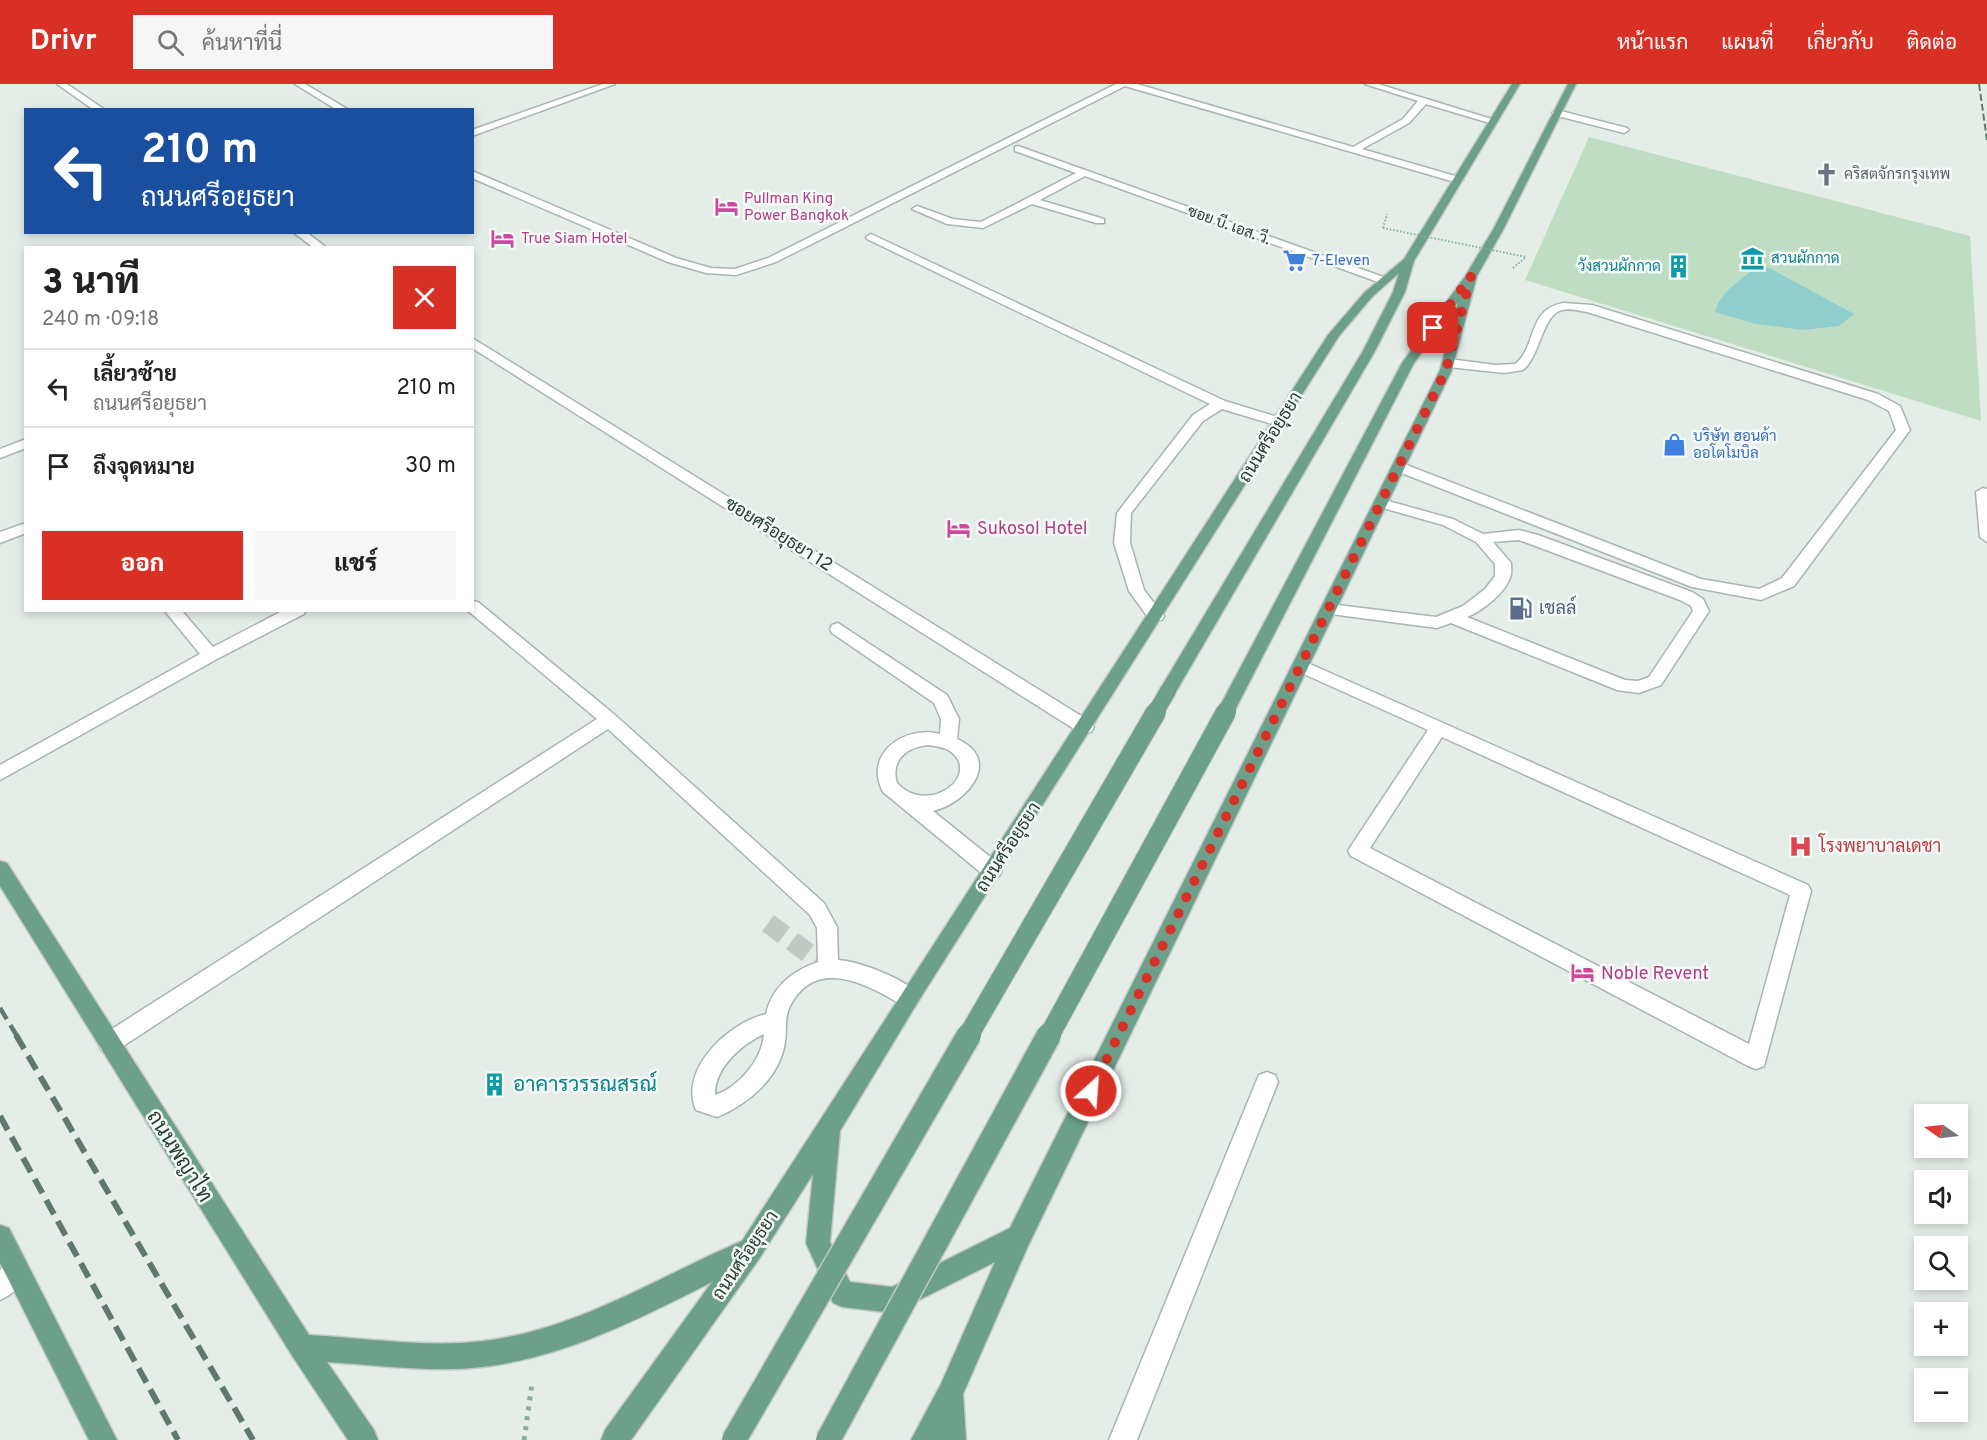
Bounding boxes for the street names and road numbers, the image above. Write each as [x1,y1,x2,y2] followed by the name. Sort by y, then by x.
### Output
[1184,201,1273,250] street label: ซอย บี. เอส. วี.
[1232,387,1308,487] street label: ถนนศรีอยุธยา
[720,490,838,578] street label: ซอยศรีอยุธยา 12
[969,797,1047,897] street label: ถนนศรีอยุธยา
[140,1105,218,1208] street label: ถนนพญาไท
[706,1205,784,1305] street label: ถนนศรีอยุธยา

